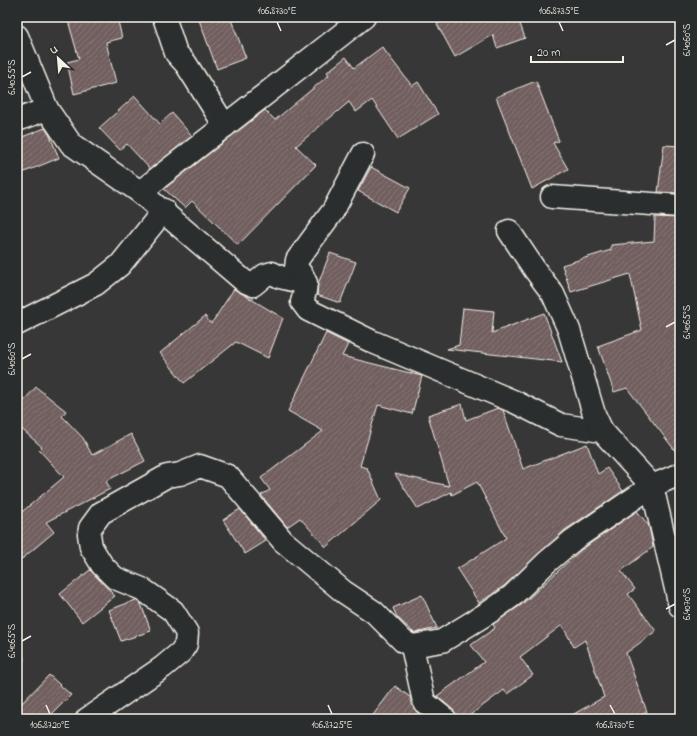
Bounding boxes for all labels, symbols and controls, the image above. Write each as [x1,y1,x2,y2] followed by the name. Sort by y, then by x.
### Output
[258,4,297,19] text: 106.8730°E
[539,4,579,19] text: 106.8735°E
[680,23,695,56] text: 6.4060°S
[38,38,78,78] north arrow
[531,38,623,64] scale bar
[47,41,61,59] text: U
[537,44,560,62] text: 20 m
[5,59,20,95] text: 6.4055°S
[680,304,695,339] text: 6.4065°S
[5,342,20,375] text: 6.4060°S
[680,587,695,620] text: 6.4070°S
[5,623,20,658] text: 6.4065°S
[30,718,70,733] text: 106.8720°E
[311,718,353,733] text: 106.8725°E
[596,718,635,733] text: 106.8730°E

